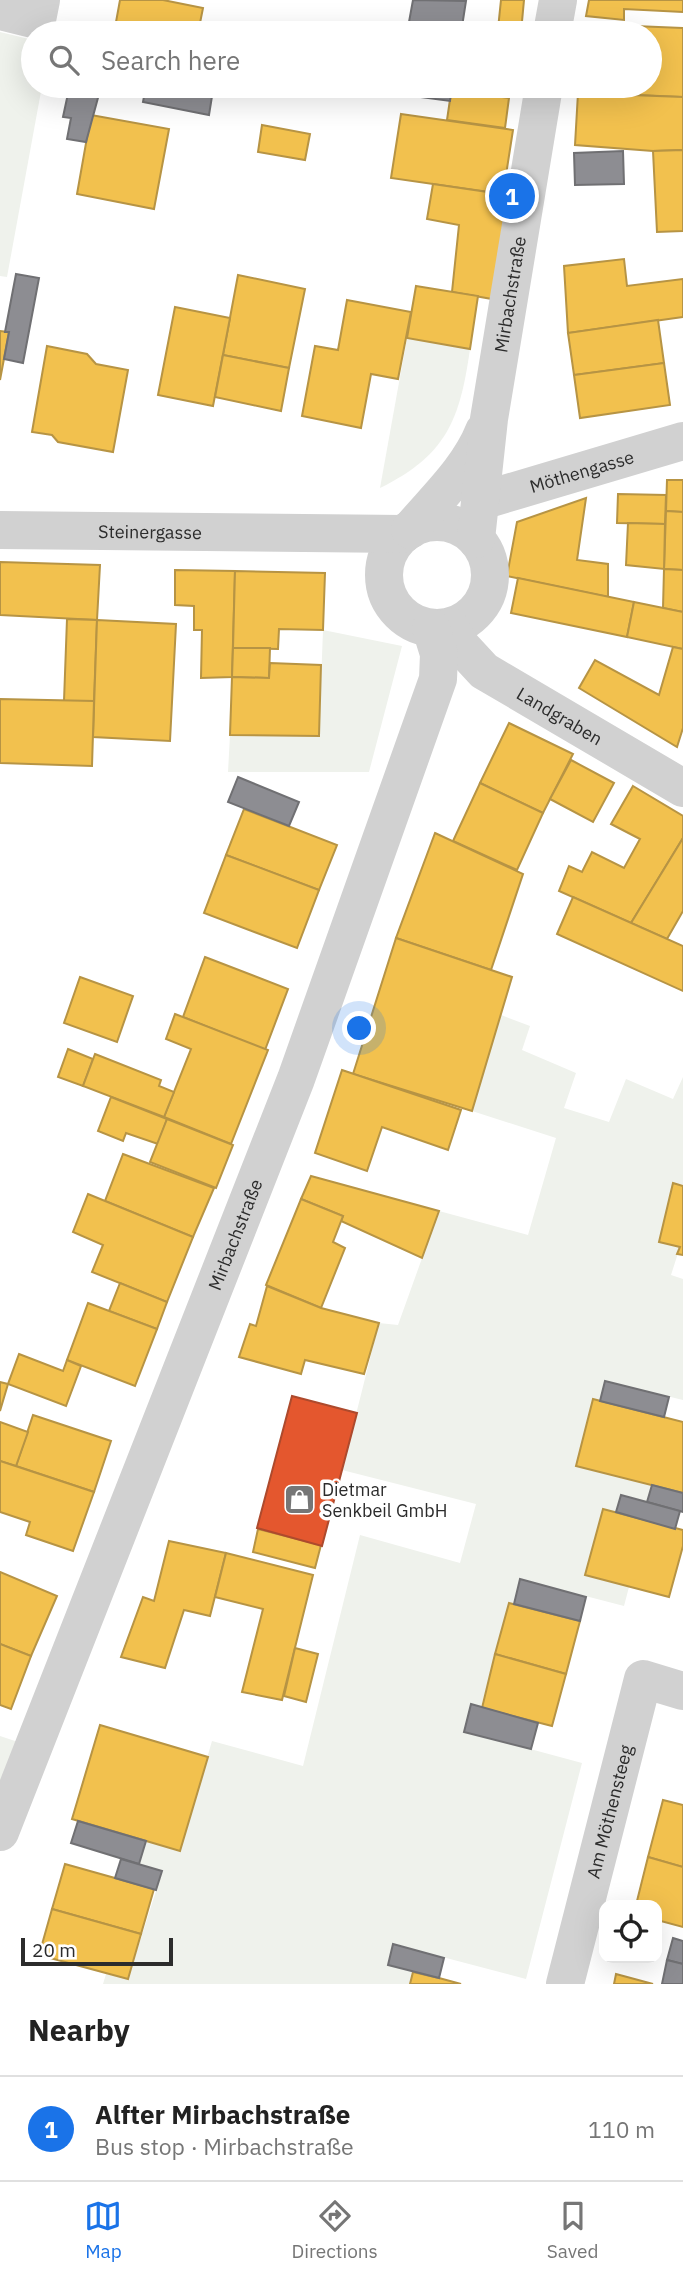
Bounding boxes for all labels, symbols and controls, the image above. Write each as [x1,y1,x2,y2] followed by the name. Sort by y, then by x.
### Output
[21,21,662,98] search box
[45,41,83,79] icon: search
[101,43,240,77] text: Search here
[489,170,535,222] pin: 1
[489,234,531,354] street label: Mirbachstraße
[527,445,637,497] street label: Möthengasse
[98,519,202,543] street label: Steinergasse
[513,681,607,750] street label: Landgraben
[342,1011,376,1045] your location
[203,1175,267,1293] street label: Mirbachstraße
[322,1478,447,1522] place label: Dietmar Senkbeil GmbH
[282,1482,316,1516] shop icon: Dietmar Senkbeil GmbH
[581,1742,637,1881] street label: Am Möthensteeg
[599,1900,662,1963] map controls
[599,1900,662,1963] button: locate
[21,1935,173,1967] scale bar
[32,1938,76,1962] text: 20 m
[28,2010,130,2049] text: Nearby
[95,2097,350,2131] text: Alfter Mirbachstraße
[44,2114,58,2144] text: 1
[588,2114,655,2144] text: 110 m
[95,2131,354,2161] text: Bus stop · Mirbachstraße
[84,2197,122,2263] tab: Map
[291,2197,378,2263] tab: Directions
[547,2197,599,2263] tab: Saved

